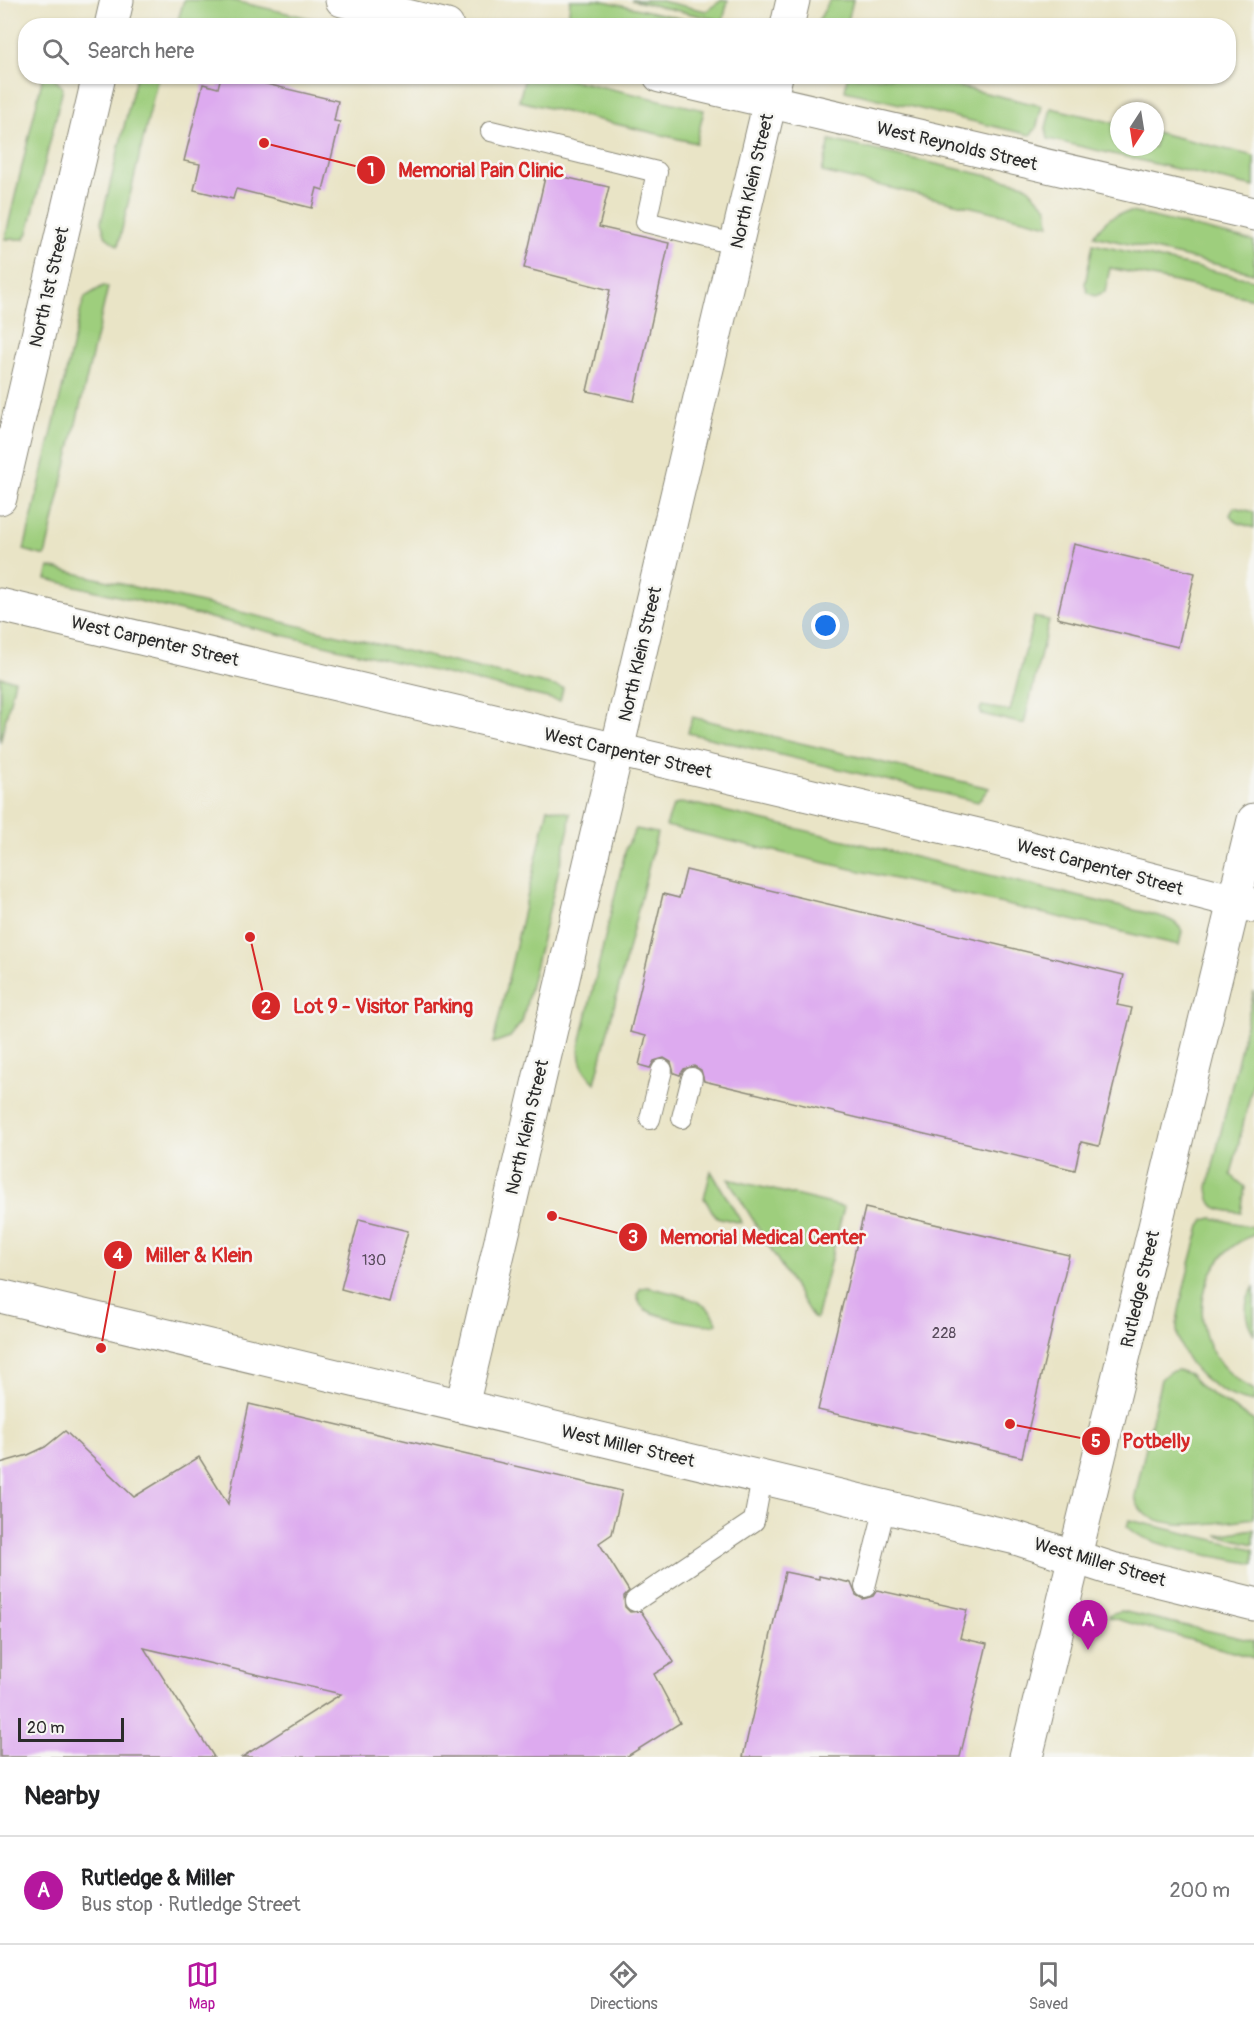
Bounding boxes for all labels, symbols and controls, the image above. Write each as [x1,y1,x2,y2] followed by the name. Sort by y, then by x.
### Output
[18,18,1236,84] search box
[39,35,72,68] icon: search
[87,37,194,65] text: Search here
[1110,102,1164,156] north arrow
[726,111,779,251] street label: North Klein Street
[874,117,1040,176] street label: West Reynolds Street
[356,151,576,189] callout: Memorial Pain Clinic
[398,158,564,183] text: Memorial Pain Clinic
[367,159,375,182] text: 1
[24,224,75,350] street label: North 1st Street
[614,584,667,724] street label: North Klein Street
[69,611,242,672] street label: West Carpenter Street
[811,611,840,640] your location
[542,723,715,784] street label: West Carpenter Street
[1014,834,1186,901] street label: West Carpenter Street
[251,987,485,1025] callout: Lot 9 - Visitor Parking
[293,994,473,1019] text: Lot 9 - Visitor Parking
[261,996,271,1019] text: 2
[501,1057,554,1197] street label: North Klein Street
[618,1218,878,1256] callout: Memorial Medical Center
[660,1225,867,1250] text: Memorial Medical Center
[628,1226,638,1249] text: 3
[1116,1228,1165,1350] street label: Rutledge Street
[103,1236,264,1274] callout: Miller & Klein
[145,1243,253,1268] text: Miller & Klein
[113,1244,124,1267] text: 4
[362,1251,386,1270] house number: 130
[932,1324,957,1343] house number: 228
[559,1420,698,1473] street label: West Miller Street
[1081,1422,1202,1460] callout: Potbelly
[1122,1429,1190,1454] text: Potbelly
[1091,1430,1101,1453] text: 5
[1031,1533,1169,1593] street label: West Miller Street
[1068,1600,1108,1650] pin: A
[18,1715,124,1742] scale bar
[27,1718,65,1738] text: 20 m
[24,1780,100,1812] text: Nearby
[81,1864,235,1892] text: Rutledge & Miller
[37,1878,50,1903] text: A
[1169,1878,1230,1903] text: 200 m
[81,1892,301,1917] text: Bus stop · Rutledge Street
[186,1958,219,2014] tab: Map
[590,1958,658,2014] tab: Directions
[1029,1958,1068,2014] tab: Saved

